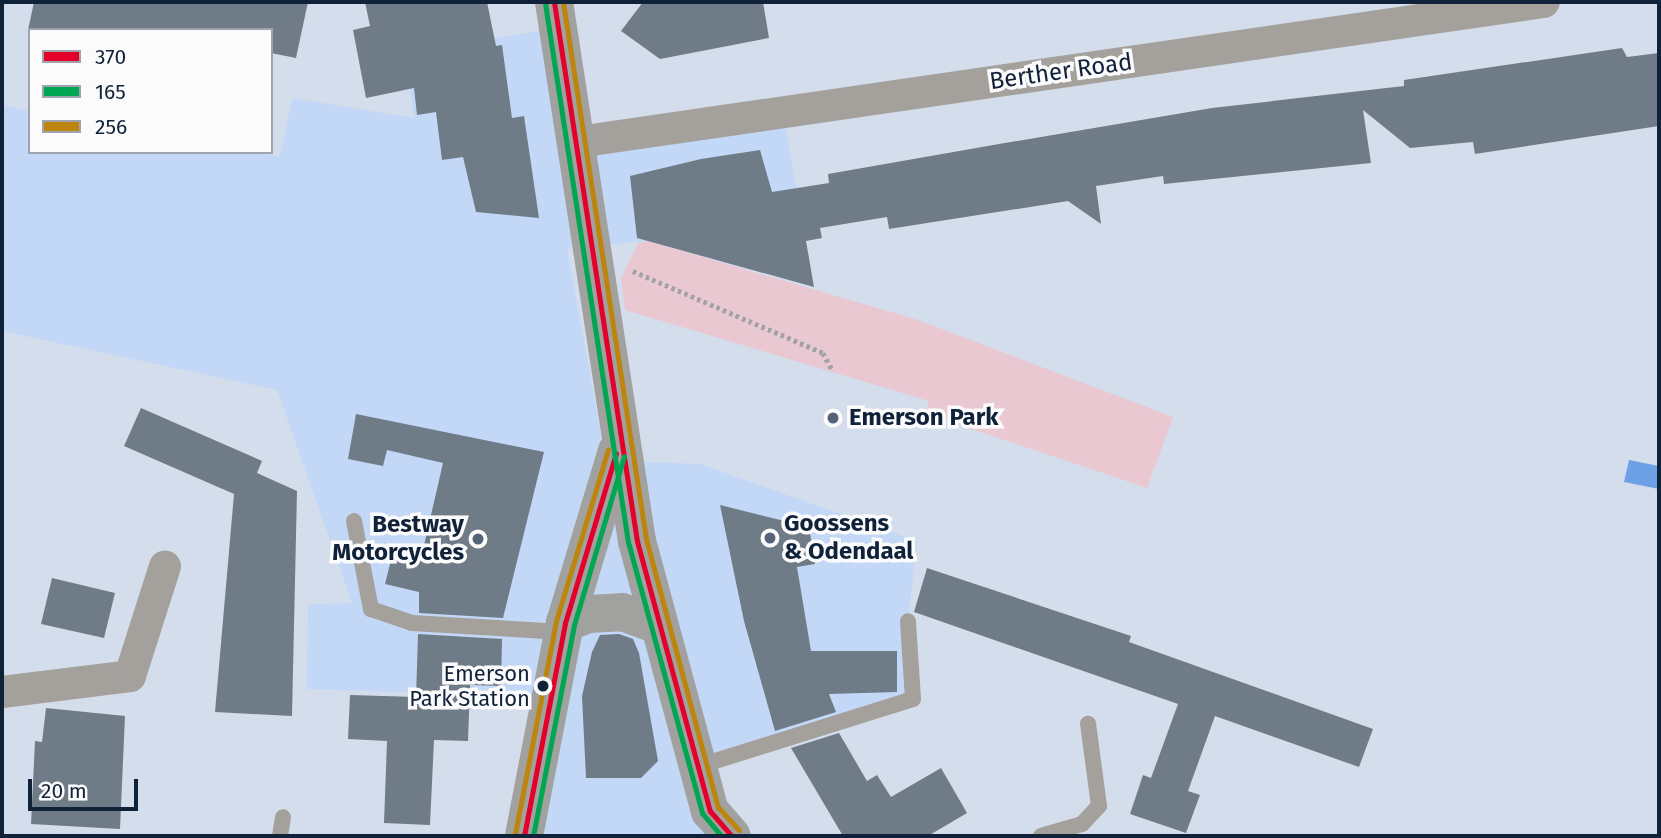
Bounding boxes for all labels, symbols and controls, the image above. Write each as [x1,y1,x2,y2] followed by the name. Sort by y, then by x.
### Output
[28,28,273,154] legend
[95,44,126,70] text: 370
[988,48,1134,96] street label: Berther Road
[95,79,126,105] text: 165
[95,114,127,140] text: 256
[849,404,999,432] place label: Emerson Park
[823,408,843,428] marker: Emerson Park
[784,510,913,566] place label: Goossens & Odendaal
[332,511,464,567] place label: Bestway Motorcycles
[762,530,778,546] marker: Goossens & Odendaal
[470,531,486,547] marker: Bestway Motorcycles
[409,660,530,712] place label: Emerson Park Station
[536,679,550,693] marker: Emerson Park Station
[32,764,142,808] scale bar
[41,778,87,804] text: 20 m

